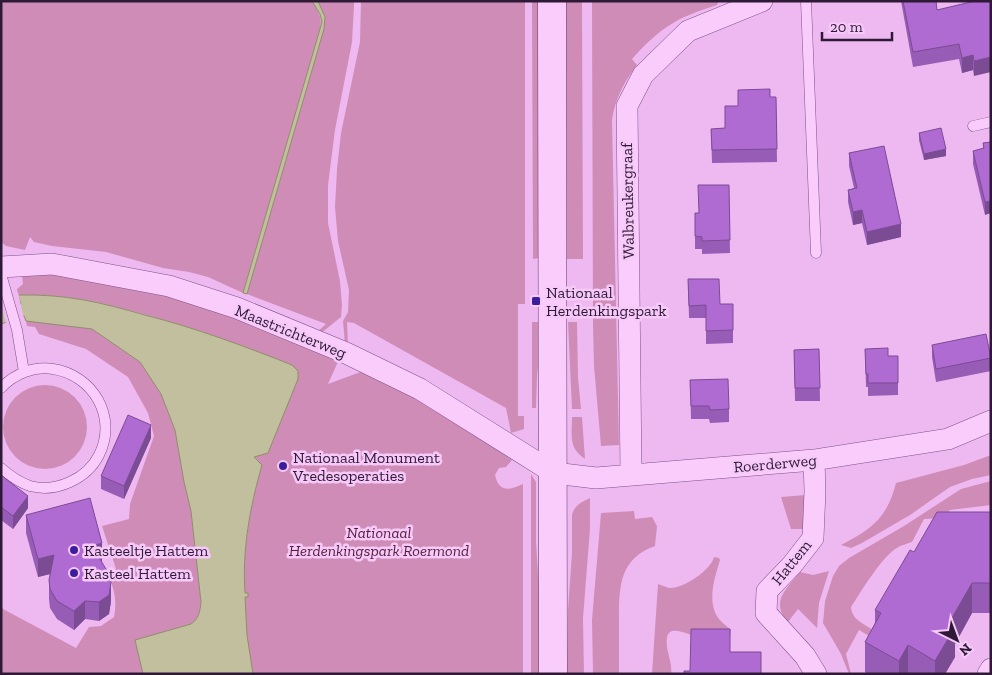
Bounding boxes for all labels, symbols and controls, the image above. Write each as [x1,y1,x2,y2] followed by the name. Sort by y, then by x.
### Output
[822,10,892,42] scale bar
[830,18,863,36] text: 20 m
[617,141,638,259] street label: Walbreukergraaf
[546,283,667,320] place label: Nationaal Herdenkingspark
[530,295,542,307] marker: Nationaal Herdenkingspark
[232,300,349,363] street label: Maastrichterweg
[292,448,440,485] place label: Nationaal Monument Vredesoperaties
[733,450,818,477] street label: Roerderweg
[277,460,289,472] marker: Nationaal Monument Vredesoperaties
[289,523,469,560] park label: Nationaal Herdenkingspark Roermond
[767,536,816,589] street label: Hattem
[84,541,208,560] place label: Kasteeltje Hattem
[68,544,80,556] marker: Kasteeltje Hattem
[84,564,191,583] place label: Kasteel Hattem
[68,567,80,579] marker: Kasteel Hattem
[932,615,982,665] north arrow
[955,639,975,659] text: N

